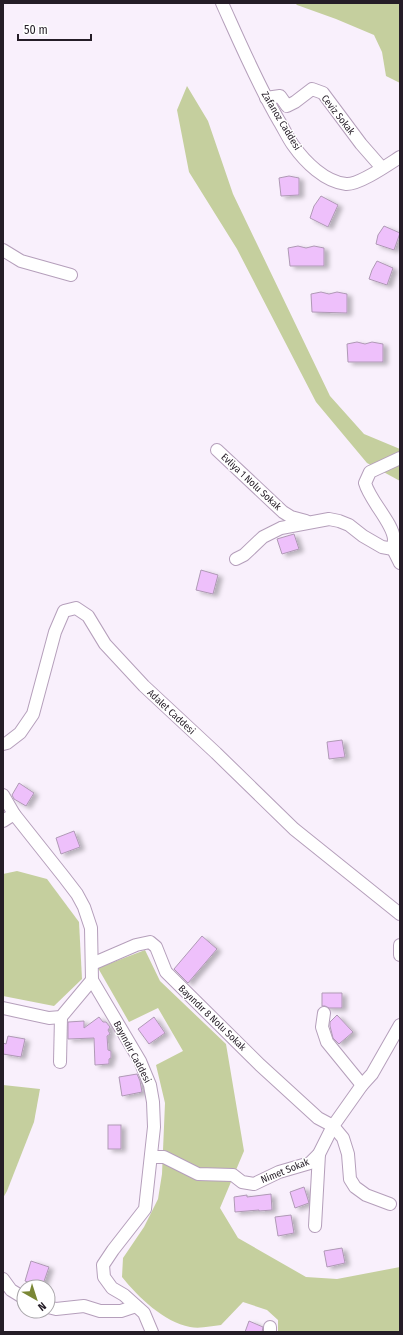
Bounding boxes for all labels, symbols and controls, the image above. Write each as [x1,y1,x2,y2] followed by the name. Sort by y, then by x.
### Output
[18,16,91,42] scale bar
[24,23,48,37] text: 50 m
[259,89,303,153] street label: Zafanoz Caddesi
[319,93,358,138] street label: Ceviz Sokak
[218,451,284,513] street label: Evliya 1 Nolu Sokak
[145,687,197,737] street label: Adalet Caddesi
[176,983,249,1054] street label: Bayındır 8 Nolu Sokak
[111,1019,153,1085] street label: Bayındır Caddesi
[259,1156,311,1186] street label: Nimet Sokak
[16,1279,56,1319] north arrow
[35,1299,49,1314] text: N

